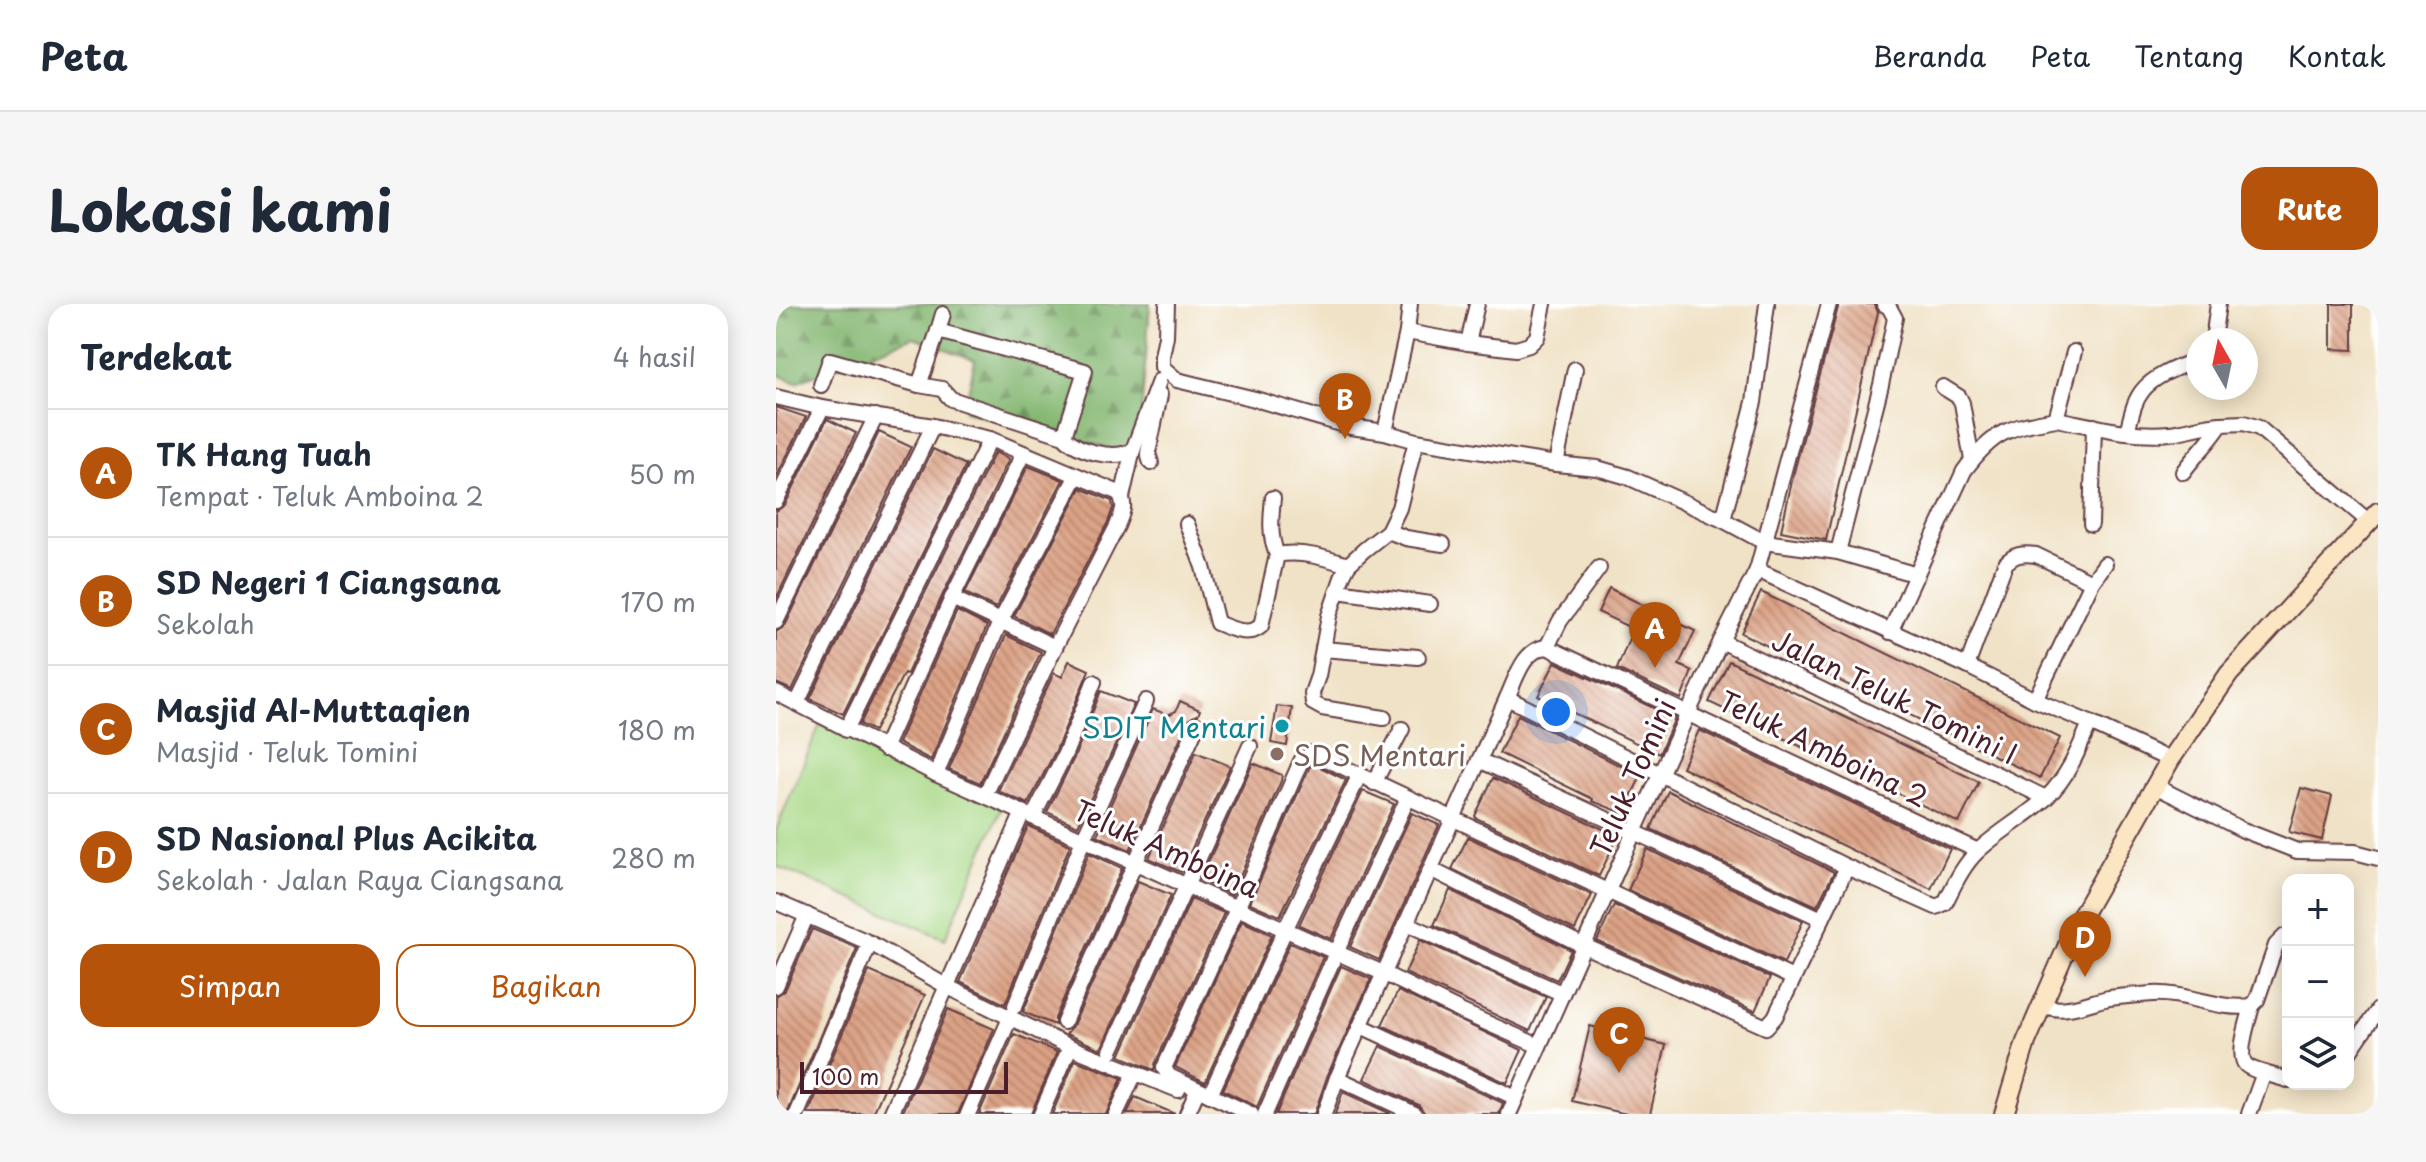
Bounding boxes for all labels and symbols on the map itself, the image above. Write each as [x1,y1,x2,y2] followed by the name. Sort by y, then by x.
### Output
[2186,328,2258,400] north arrow
[1319,373,1371,439] pin: B
[1629,602,1681,668] pin: A
[1765,618,2025,774] street label: Jalan Teluk Tomini I
[1712,679,1936,817] street label: Teluk Amboina 2
[1578,691,1686,863] street label: Teluk Tomini
[1536,692,1576,732] your location
[1082,705,1266,748] place label: SDIT Mentari
[1273,717,1291,735] marker: SDIT Mentari
[1293,733,1466,776] place label: SDS Mentari
[1268,745,1286,763] marker: SDS Mentari
[1067,788,1267,908] street label: Teluk Amboina
[2059,911,2111,977] pin: D
[1593,1007,1645,1073] pin: C
[800,1058,1008,1094] scale bar

